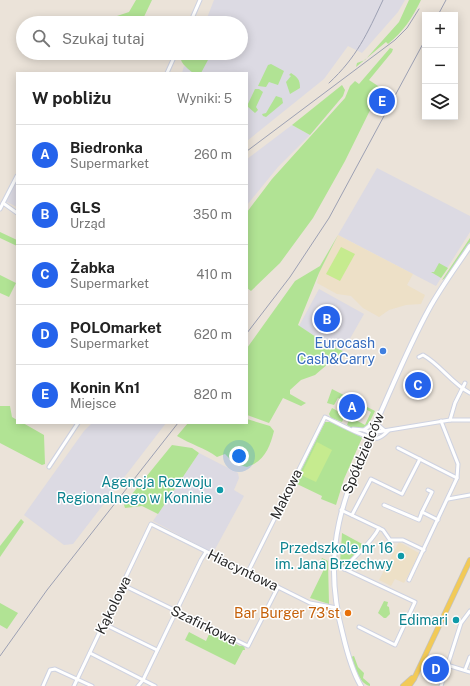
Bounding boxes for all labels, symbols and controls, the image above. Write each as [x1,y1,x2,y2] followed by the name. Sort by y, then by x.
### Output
[422,12,458,120] map controls
[422,12,458,48] button: +
[16,16,248,60] search box
[30,27,52,49] icon: search
[62,30,145,47] text: Szukaj tutaj
[422,48,458,84] button: −
[422,84,458,120] button: layers
[369,86,395,116] pin: E
[32,88,111,108] text: W pobliżu
[177,91,232,106] text: Wyniki: 5
[70,139,143,156] text: Biedronka
[40,147,50,162] text: A
[194,147,232,162] text: 260 m
[70,156,149,171] text: Supermarket
[70,199,101,216] text: GLS
[41,207,49,222] text: B
[193,207,232,222] text: 350 m
[70,216,106,231] text: Urząd
[70,259,115,276] text: Żabka
[40,267,50,282] text: C
[196,267,232,282] text: 410 m
[70,276,149,291] text: Supermarket
[314,304,340,334] pin: B
[70,319,162,336] text: POLOmarket
[40,327,50,342] text: D
[194,327,232,342] text: 620 m
[297,335,376,367] place label: Eurocash Cash&Carry
[70,336,149,351] text: Supermarket
[378,346,388,356] marker: Eurocash Cash&Carry
[405,370,431,400] pin: C
[70,379,140,396] text: Konin Kn1
[41,387,49,402] text: E
[193,387,232,402] text: 820 m
[339,392,365,422] pin: A
[70,396,116,411] text: Miejsce
[339,410,387,496] street label: Spółdzielców
[229,446,249,466] your location
[267,466,305,522] street label: Makowa
[57,474,212,506] place label: Agencja Rozwoju Regionalnego w Koninie
[215,485,225,495] marker: Agencja Rozwoju Regionalnego w Koninie
[275,540,394,572] place label: Przedszkole nr 16 im. Jana Brzechwy
[205,546,281,594] street label: Hiacyntowa
[396,551,406,561] marker: Przedszkole nr 16 im. Jana Brzechwy
[92,573,134,637] street label: Kąkolowa
[168,602,240,648] street label: Szafirkowa
[234,605,340,621] place label: Bar Burger 73'st
[343,608,353,618] marker: Bar Burger 73'st
[399,612,448,628] place label: Edimari
[451,615,461,625] marker: Edimari
[423,654,449,684] pin: D

